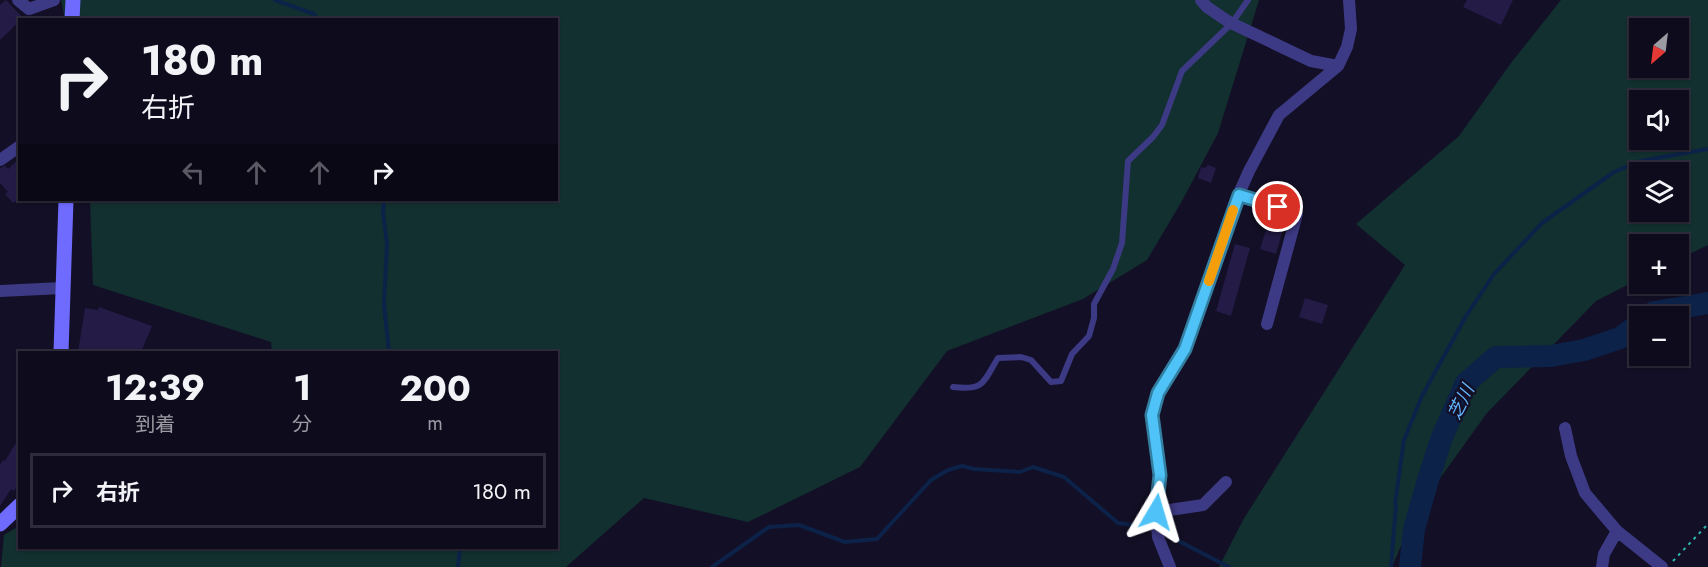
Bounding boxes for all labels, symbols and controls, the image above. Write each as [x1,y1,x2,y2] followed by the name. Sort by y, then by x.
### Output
[1629,18,1689,78] north arrow
[1629,18,1689,366] map controls
[141,30,264,91] text: 180 m
[42,42,120,120] icon: right
[141,88,195,127] text: 右折
[1629,90,1689,150] button: sound
[177,156,210,189] icon: left
[240,156,273,189] icon: ahead
[303,156,336,189] icon: ahead
[366,156,399,189] icon: right
[1629,162,1689,222] button: layers
[1252,181,1303,232] pin
[1261,190,1294,223] icon: arrive
[1629,234,1689,294] button: +
[1629,306,1689,366] button: −
[105,361,205,413] text: 12:39
[293,361,311,413] text: 1
[400,362,471,414] text: 200
[1441,378,1481,424] water label: 芝川
[427,409,443,438] text: m
[135,410,175,439] text: 到着
[292,410,312,439] text: 分
[45,474,78,507] icon: right
[472,475,531,507] text: 180 m
[96,476,140,508] text: 右折
[1124,480,1188,544] position arrow

